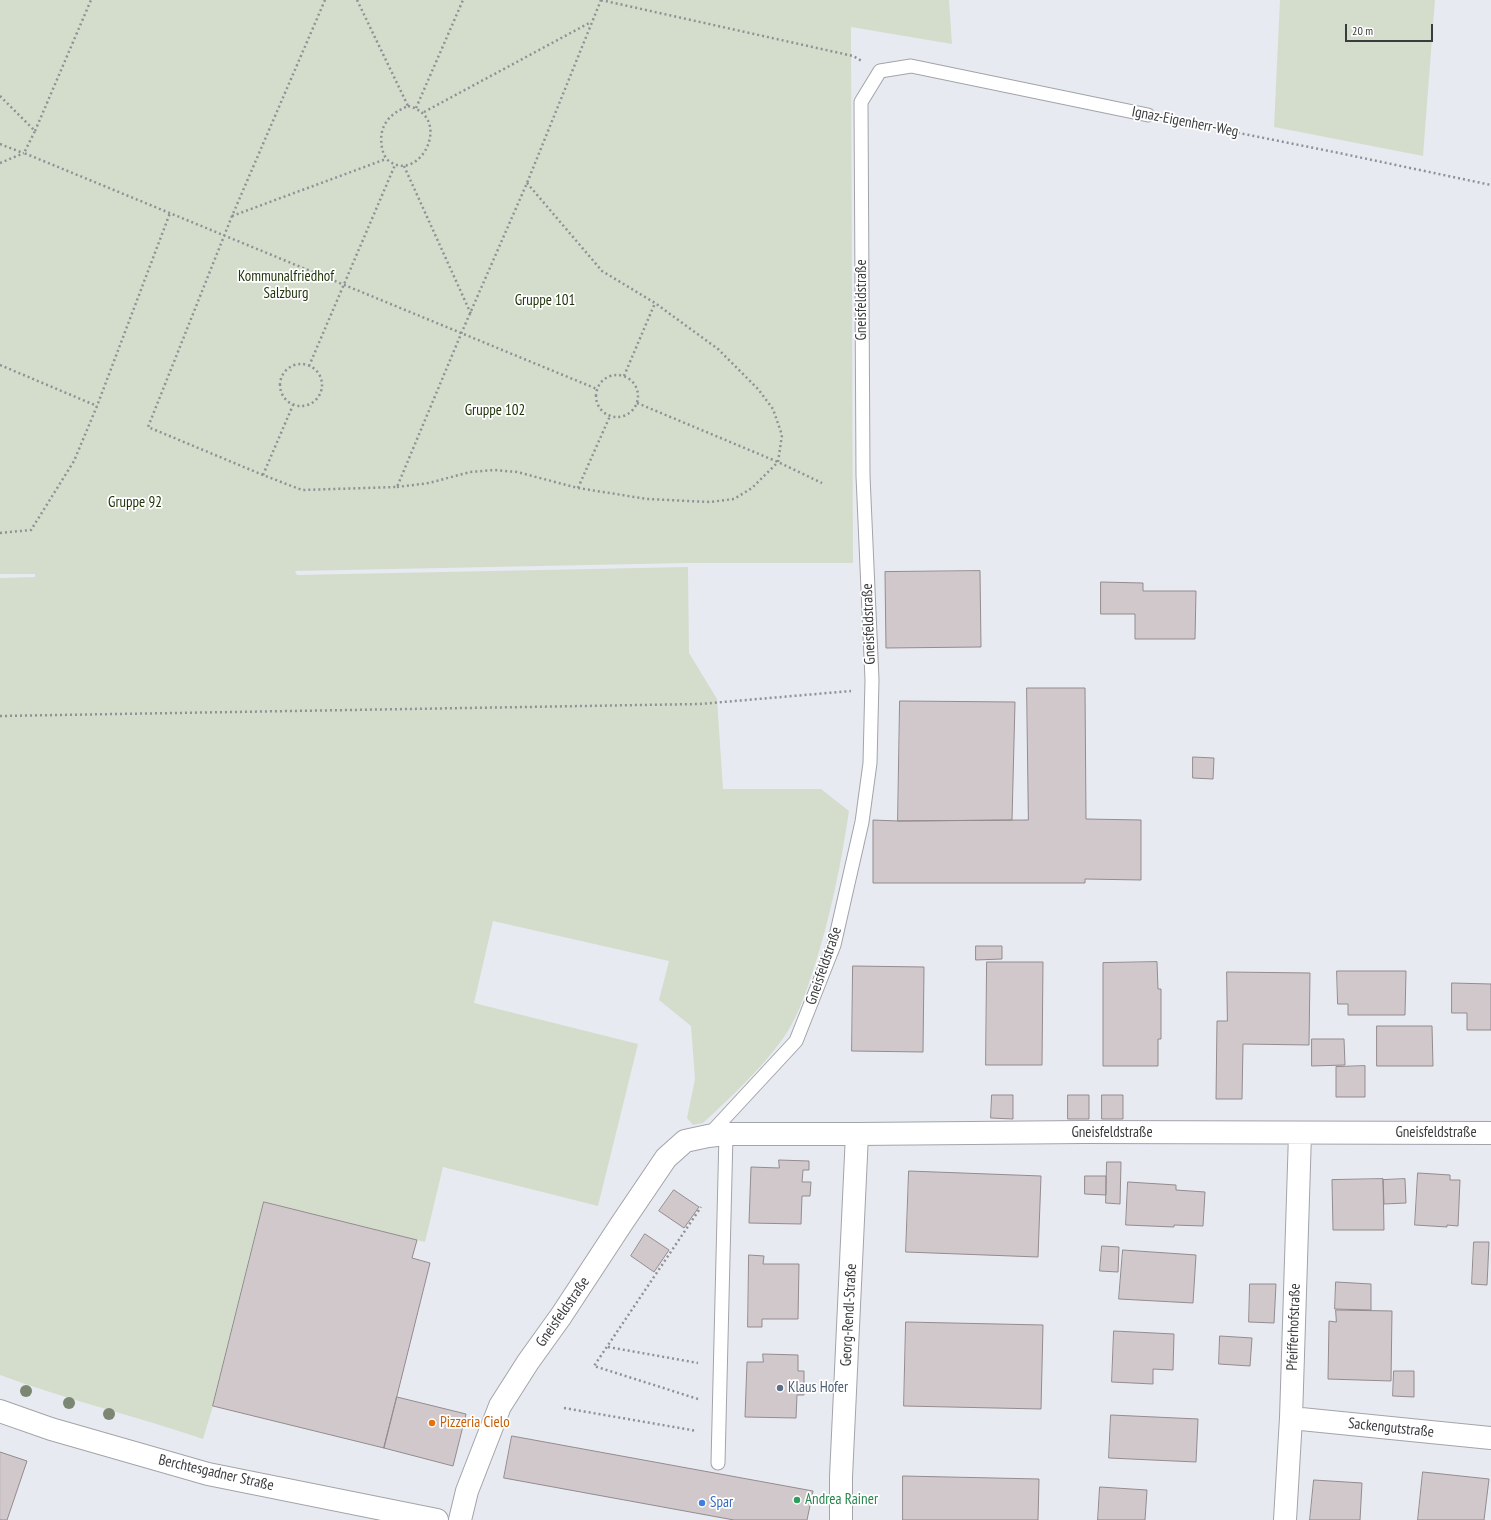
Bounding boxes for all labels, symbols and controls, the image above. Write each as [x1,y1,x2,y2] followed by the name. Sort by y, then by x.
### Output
[1347,16,1435,42] scale bar
[1352,23,1373,38] text: 20 m
[1130,103,1240,141] street label: Ignaz-Eigenherr-Weg
[853,259,871,341] street label: Gneisfeldstraße
[238,268,334,303] park label: Kommunalfriedhof Salzburg
[515,292,575,310] park label: Gruppe 101
[465,402,525,420] park label: Gruppe 102
[108,494,162,512] park label: Gruppe 92
[859,583,879,665] street label: Gneisfeldstraße
[802,925,846,1007] street label: Gneisfeldstraße
[1071,1124,1153,1142] street label: Gneisfeldstraße
[1395,1124,1477,1142] street label: Gneisfeldstraße
[837,1263,861,1367] street label: Georg-Rendl-Straße
[532,1274,594,1350] street label: Gneisfeldstraße
[1283,1283,1305,1371] street label: Pfeifferhofstraße
[788,1379,848,1397] place label: Klaus Hofer
[775,1383,785,1393] marker: Klaus Hofer
[440,1414,510,1432] place label: Pizzeria Cielo
[1347,1415,1435,1441] street label: Sackengutstraße
[427,1418,437,1428] marker: Pizzeria Cielo
[157,1451,275,1495] street label: Berchtesgadner Straße
[805,1491,878,1509] place label: Andrea Rainer
[710,1494,733,1512] place label: Spar
[792,1495,802,1505] marker: Andrea Rainer
[697,1498,707,1508] marker: Spar

